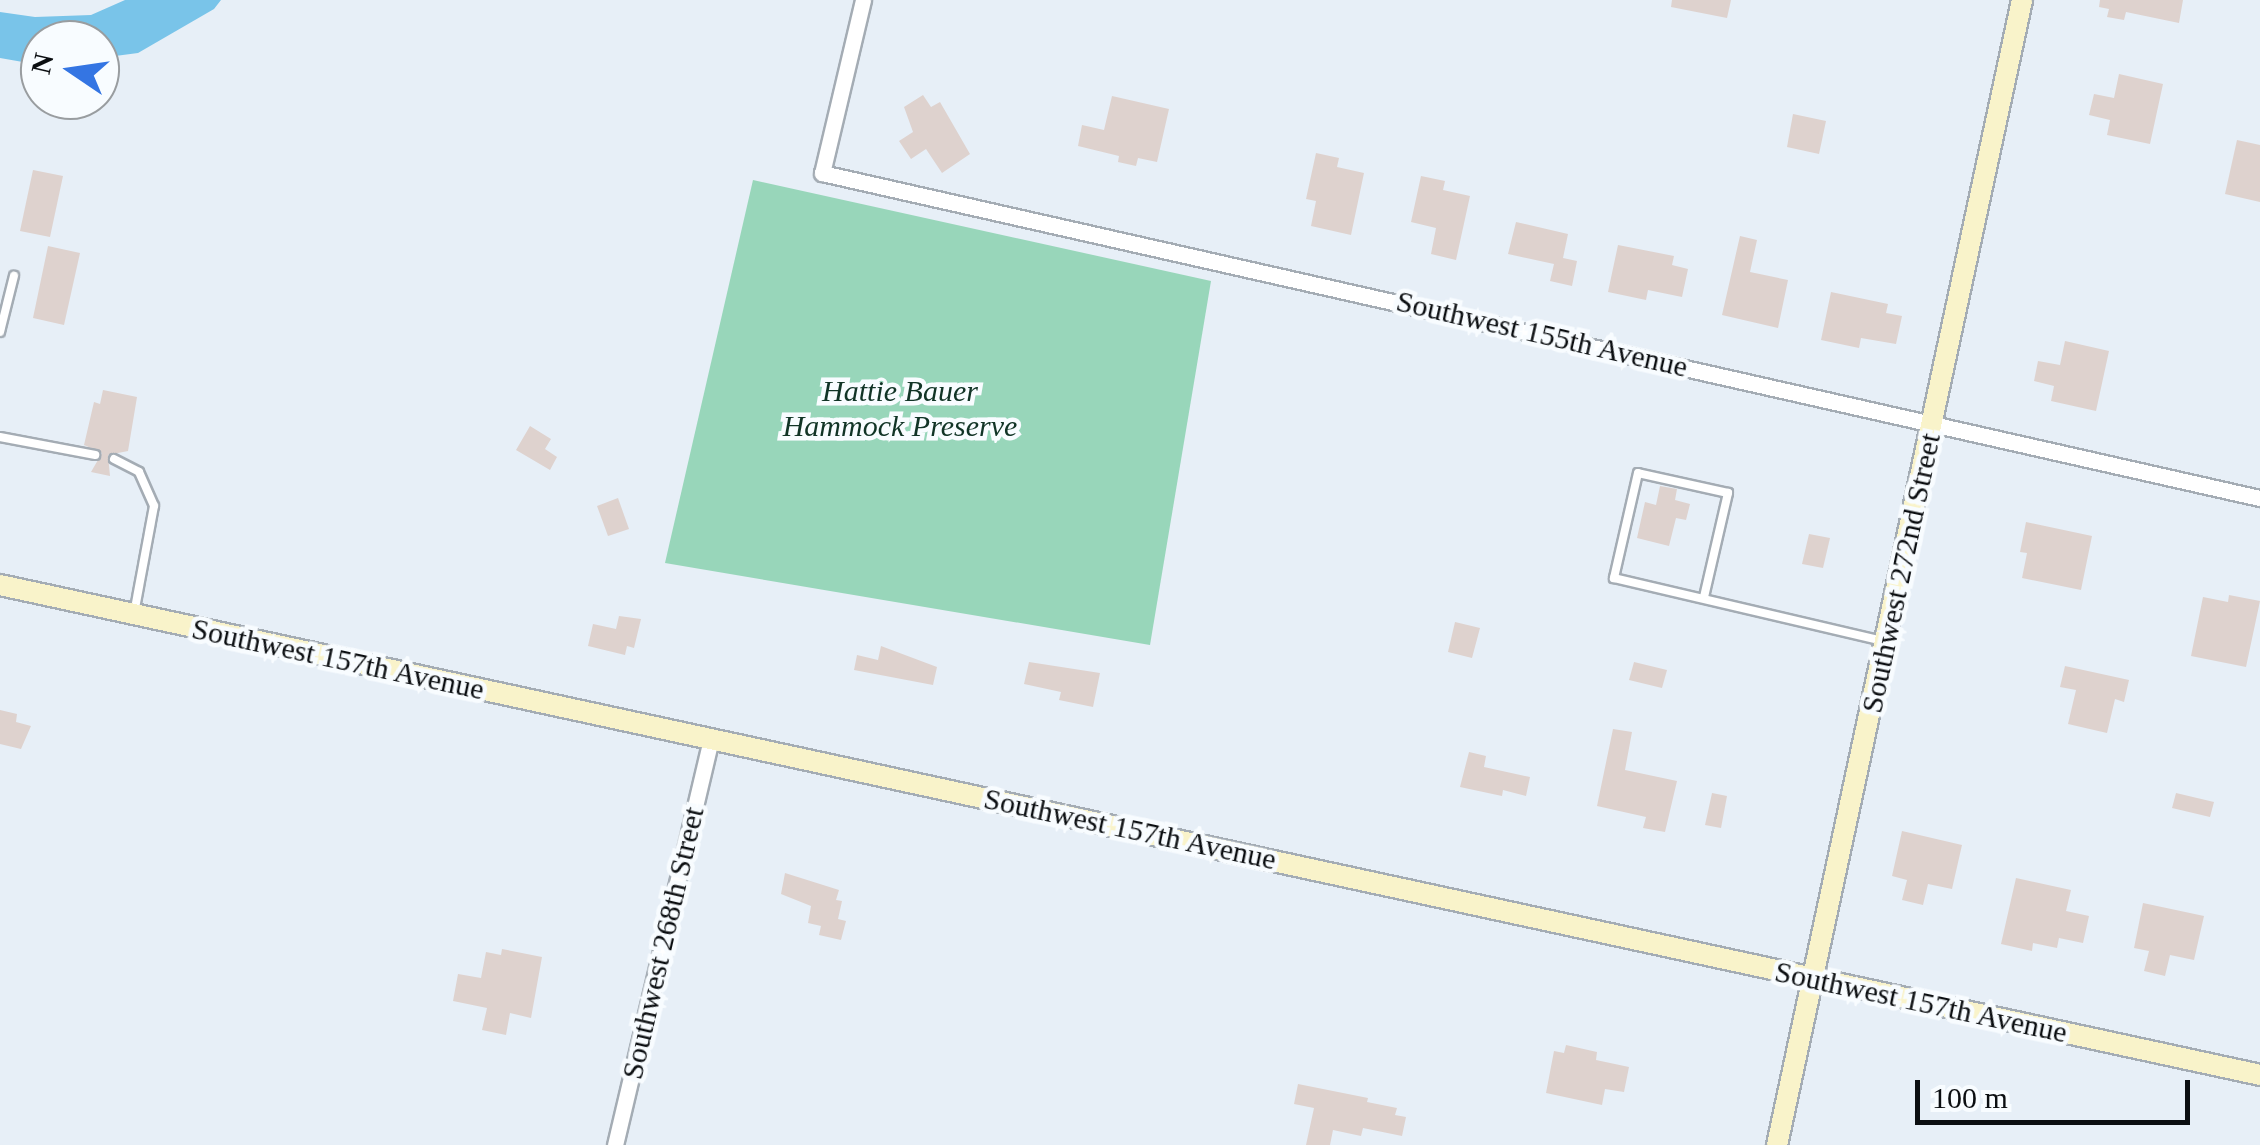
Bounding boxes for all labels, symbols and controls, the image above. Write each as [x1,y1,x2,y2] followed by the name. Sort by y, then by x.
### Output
[20,20,120,120] north arrow
[25,50,60,77] text: N
[1392,283,1692,385] street label: Southwest 155th Avenue
[783,373,1017,444] park label: Hattie Bauer Hammock Preserve
[1854,430,1948,716] street label: Southwest 272nd Street
[188,610,488,708] street label: Southwest 157th Avenue
[980,780,1280,878] street label: Southwest 157th Avenue
[614,803,712,1083] street label: Southwest 268th Street
[1771,953,2071,1051] street label: Southwest 157th Avenue
[1920,1060,2195,1122] scale bar
[1932,1081,2008,1114] text: 100 m

